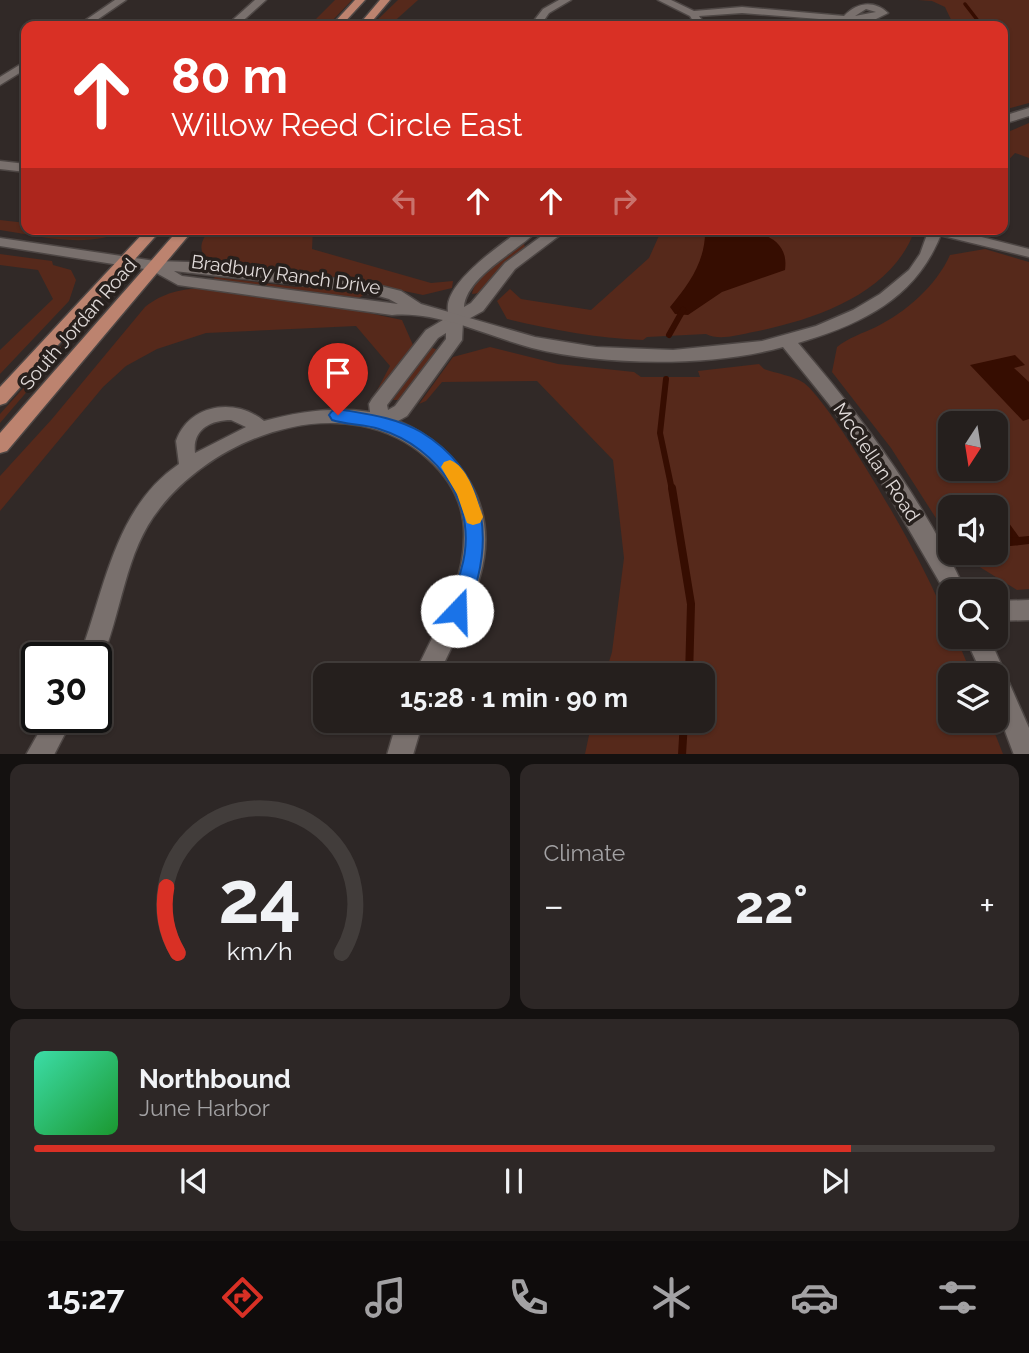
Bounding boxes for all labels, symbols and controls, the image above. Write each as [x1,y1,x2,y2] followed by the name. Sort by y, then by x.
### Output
[171,47,288,104] text: 80 m
[56,49,147,140] icon: ahead
[171,106,522,143] text: Willow Reed Circle East
[386,182,424,220] icon: left
[459,182,497,220] icon: ahead
[532,182,570,220] icon: ahead
[605,182,643,220] icon: right
[190,250,382,298] street label: Bradbury Ranch Drive
[15,254,141,394] street label: South Jordan Road
[308,343,368,415] pin
[319,354,357,392] icon: arrive
[829,398,925,526] street label: McClellan Road
[938,411,1008,481] north arrow
[938,411,1008,733] map controls
[938,495,1008,565] button: sound
[420,574,494,648] position arrow
[938,579,1008,649] button: search
[21,642,112,733] speed limit sign: 30
[938,663,1008,733] button: layers
[400,683,628,713] text: 15:28 · 1 min · 90 m
[544,839,625,866] text: Climate
[218,855,301,940] text: 24
[735,874,808,935] text: 22°
[544,883,564,928] text: −
[979,883,995,928] text: +
[227,935,293,965] text: km/h
[139,1064,291,1094] text: Northbound
[139,1094,270,1121] text: June Harbor
[175,1162,213,1200] icon: previous
[495,1162,533,1200] icon: pause
[816,1162,854,1200] icon: next
[218,1273,267,1322] icon: directions
[361,1273,410,1322] icon: music
[504,1273,553,1322] icon: phone
[647,1273,696,1322] icon: climate
[790,1273,839,1322] icon: car
[933,1273,982,1322] icon: filters
[47,1279,124,1316] text: 15:27

